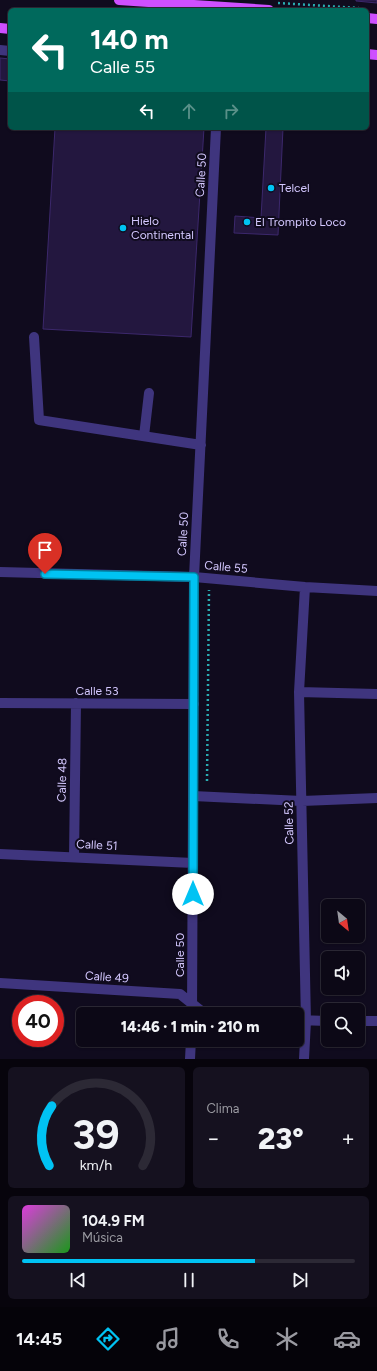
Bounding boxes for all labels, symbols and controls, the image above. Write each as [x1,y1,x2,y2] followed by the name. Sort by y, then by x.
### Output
[90,22,169,56] text: 140 m
[24,24,76,76] icon: left
[90,56,155,78] text: Calle 55
[136,100,158,122] icon: left
[178,100,200,122] icon: ahead
[220,100,242,122] icon: right
[193,152,209,197] street label: Calle 50
[279,181,310,195] place label: Telcel
[266,183,276,193] marker: Telcel
[131,214,194,242] place label: Hielo Continental
[255,215,346,229] place label: El Trompito Loco
[242,217,252,227] marker: El Trompito Loco
[118,223,128,233] marker: Hielo Continental
[175,511,191,556] street label: Calle 50
[28,533,62,574] pin
[34,539,56,561] icon: arrive
[204,558,248,576] street label: Calle 55
[76,684,119,698] street label: Calle 53
[55,758,69,802] street label: Calle 48
[282,801,296,845] street label: Calle 52
[76,837,118,853] street label: Calle 51
[172,873,214,915] position arrow
[321,899,365,943] north arrow
[321,899,365,1047] map controls
[173,933,187,977] street label: Calle 50
[321,951,365,995] button: sound
[85,968,130,986] street label: Calle 49
[12,995,64,1047] speed limit sign: 40
[321,1003,365,1047] button: search
[121,1018,259,1036] text: 14:46 · 1 min · 210 m
[207,1101,239,1116] text: Clima
[73,1108,120,1158] text: 39
[258,1120,304,1157] text: 23°
[207,1125,220,1152] text: −
[341,1125,355,1152] text: +
[80,1155,113,1173] text: km/h
[82,1212,145,1230] text: 104.9 FM
[82,1230,123,1245] text: Música
[67,1269,89,1291] icon: previous
[178,1269,200,1291] icon: pause
[289,1269,311,1291] icon: next
[94,1325,122,1353] icon: directions
[154,1325,182,1353] icon: music
[214,1325,242,1353] icon: phone
[273,1325,301,1353] icon: climate
[333,1325,361,1353] icon: car
[16,1328,62,1350] text: 14:45

